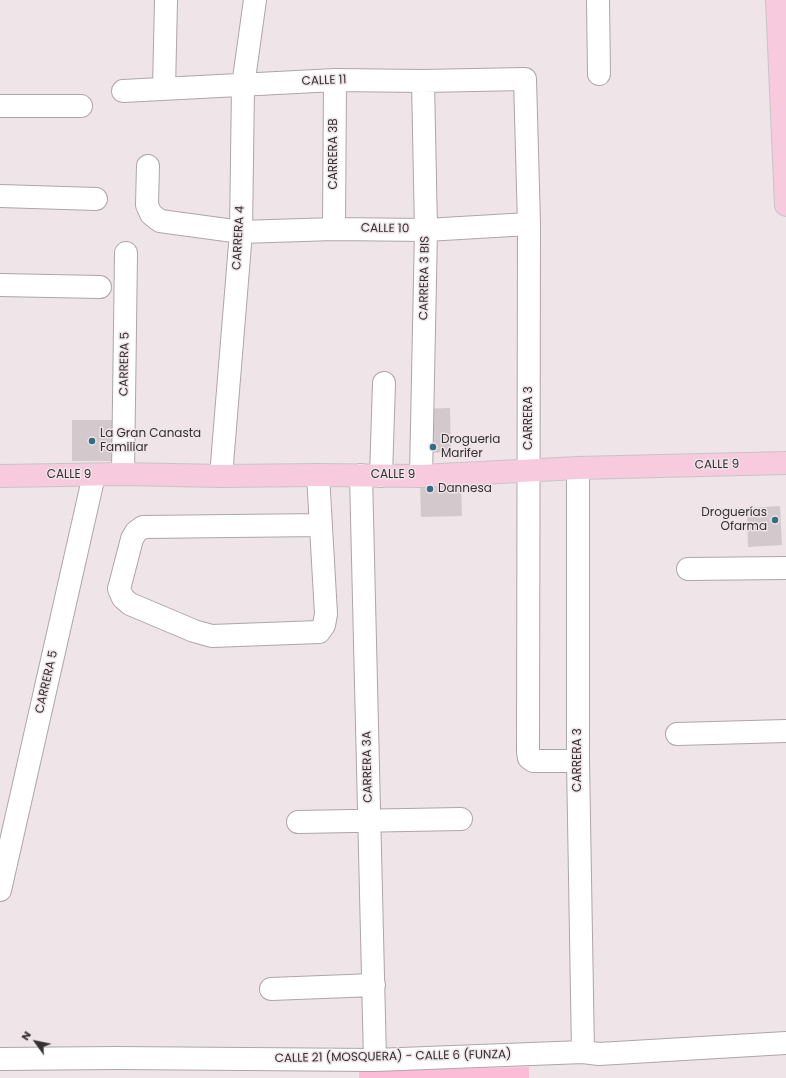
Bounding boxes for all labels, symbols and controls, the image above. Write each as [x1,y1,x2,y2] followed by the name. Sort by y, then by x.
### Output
[301,73,347,89] street label: CALLE 11
[327,118,341,190] street label: CARRERA 3B
[230,206,248,270] street label: CARRERA 4
[361,221,409,237] street label: CALLE 10
[417,236,433,320] street label: CARRERA 3 BIS
[117,332,133,396] street label: CARRERA 5
[522,386,536,450] street label: CARRERA 3
[100,427,201,455] place label: La Gran Canasta Familiar
[441,433,500,461] place label: Drogueria Marifer
[87,436,97,446] marker: La Gran Canasta Familiar
[428,442,438,452] marker: Drogueria Marifer
[695,457,739,473] street label: CALLE 9
[47,468,91,482] street label: CALLE 9
[371,468,415,482] street label: CALLE 9
[438,482,492,496] place label: Dannesa
[425,484,435,494] marker: Dannesa
[701,506,767,534] place label: Droguerías Ofarma
[770,515,780,525] marker: Droguerías Ofarma
[33,649,61,715] street label: CARRERA 5
[571,728,585,792] street label: CARRERA 3
[360,731,376,803] street label: CARRERA 3A
[16,1022,56,1062] north arrow
[17,1028,35,1043] text: N
[274,1048,512,1066] street label: CALLE 21 (MOSQUERA) - CALLE 6 (FUNZA)

